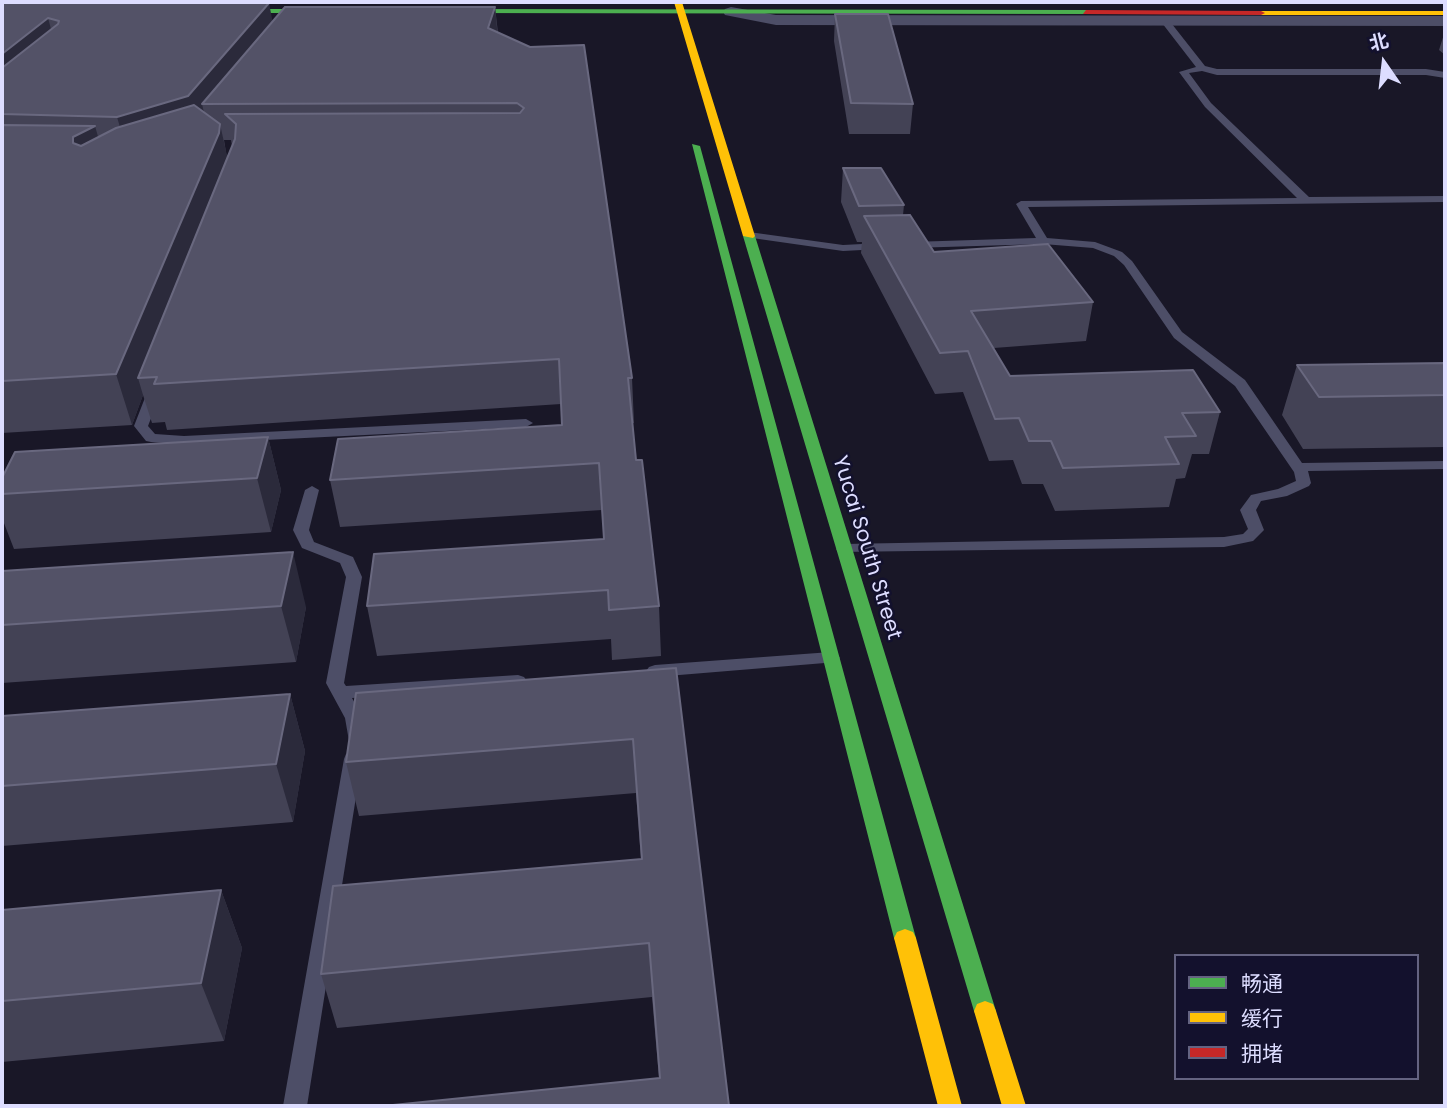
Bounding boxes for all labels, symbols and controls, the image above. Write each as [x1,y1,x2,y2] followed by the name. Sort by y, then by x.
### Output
[1366,27,1391,58] text: 北
[1349,28,1419,98] north arrow
[826,453,906,643] street label: Yucai South Street
[1174,954,1419,1080] legend
[1241,969,1283,998] text: 畅通
[1241,1004,1283,1033] text: 缓行
[1241,1039,1283,1068] text: 拥堵

